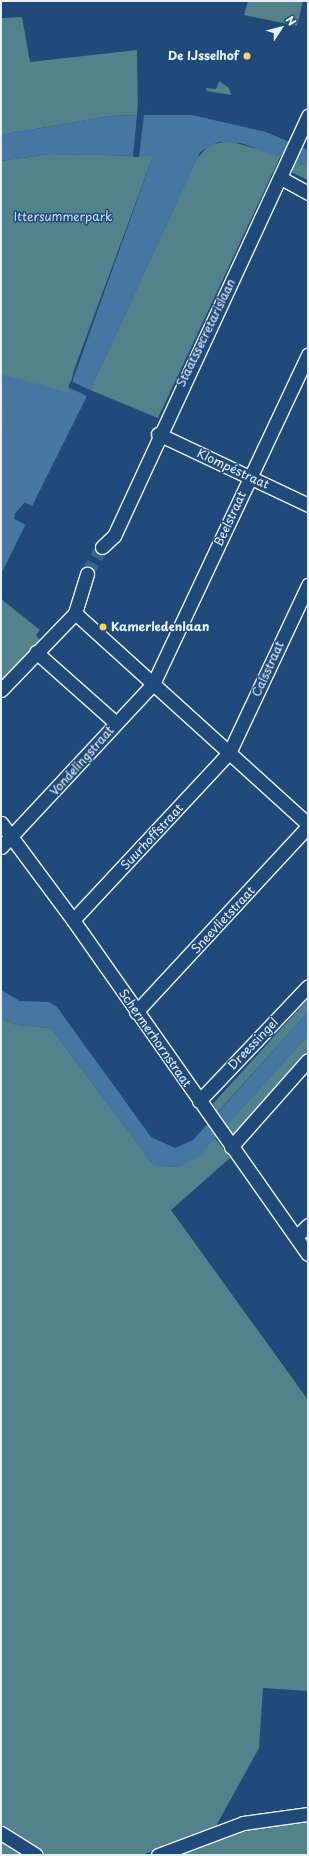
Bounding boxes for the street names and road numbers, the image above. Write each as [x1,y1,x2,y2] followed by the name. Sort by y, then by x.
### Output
[174,277,238,389] street label: Staatssecretarislaan
[195,446,271,492] street label: Klompéstraat
[211,489,249,549] street label: Beelstraat
[249,639,287,699] street label: Calsstraat
[47,723,117,799] street label: Vondelingstraat
[118,801,186,873] street label: Suurhoffstraat
[188,883,258,957] street label: Sneevlietstraat
[116,986,194,1090] street label: Schermerhornstraat
[225,1015,281,1073] street label: Dreessingel

